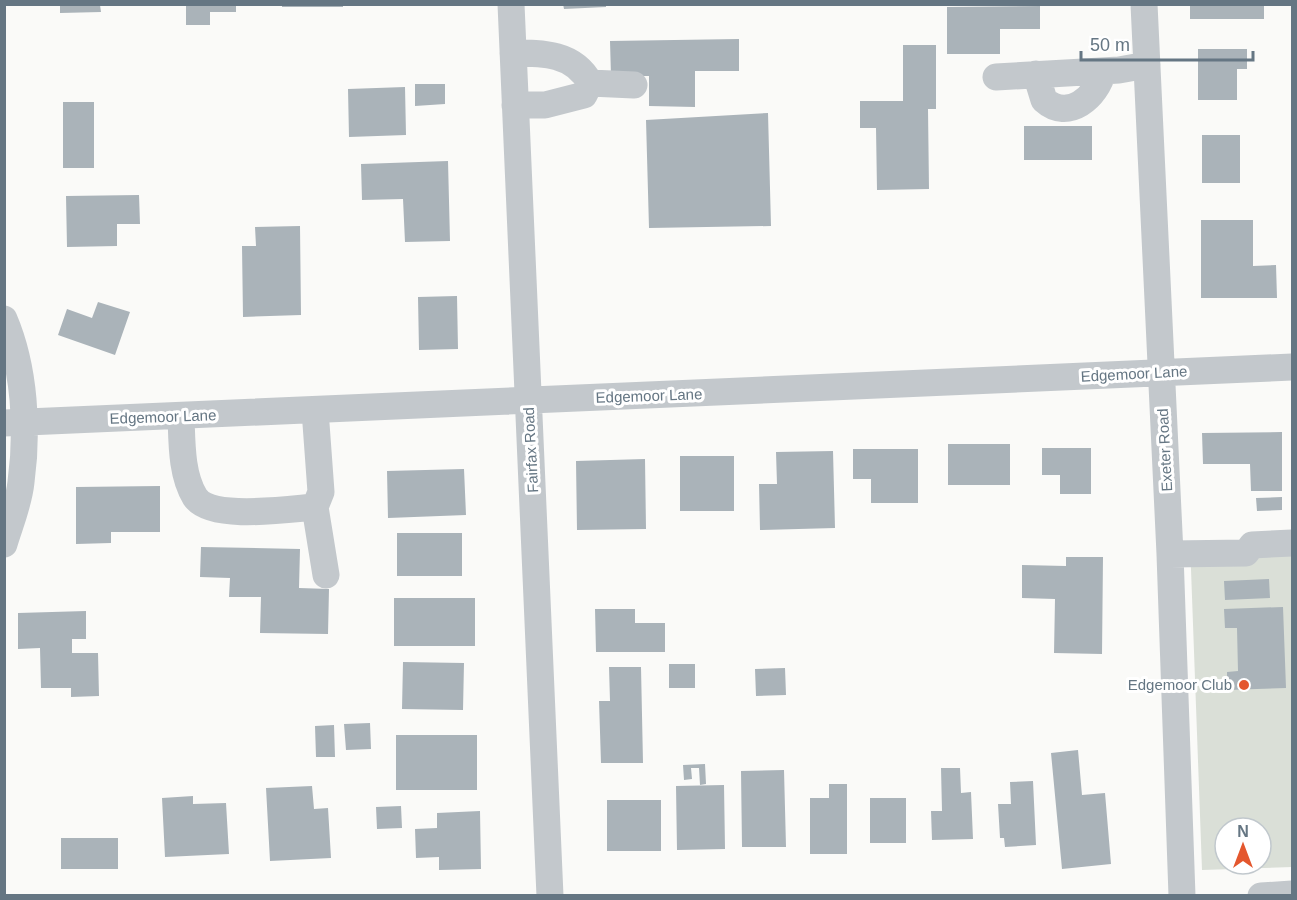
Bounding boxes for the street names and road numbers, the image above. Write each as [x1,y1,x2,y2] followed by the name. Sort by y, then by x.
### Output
[1080,362,1188,385] street label: Edgemoor Lane
[595,385,703,406] street label: Edgemoor Lane
[109,406,217,427] street label: Edgemoor Lane
[520,407,541,493] street label: Fairfax Road
[1154,408,1175,492] street label: Exeter Road

